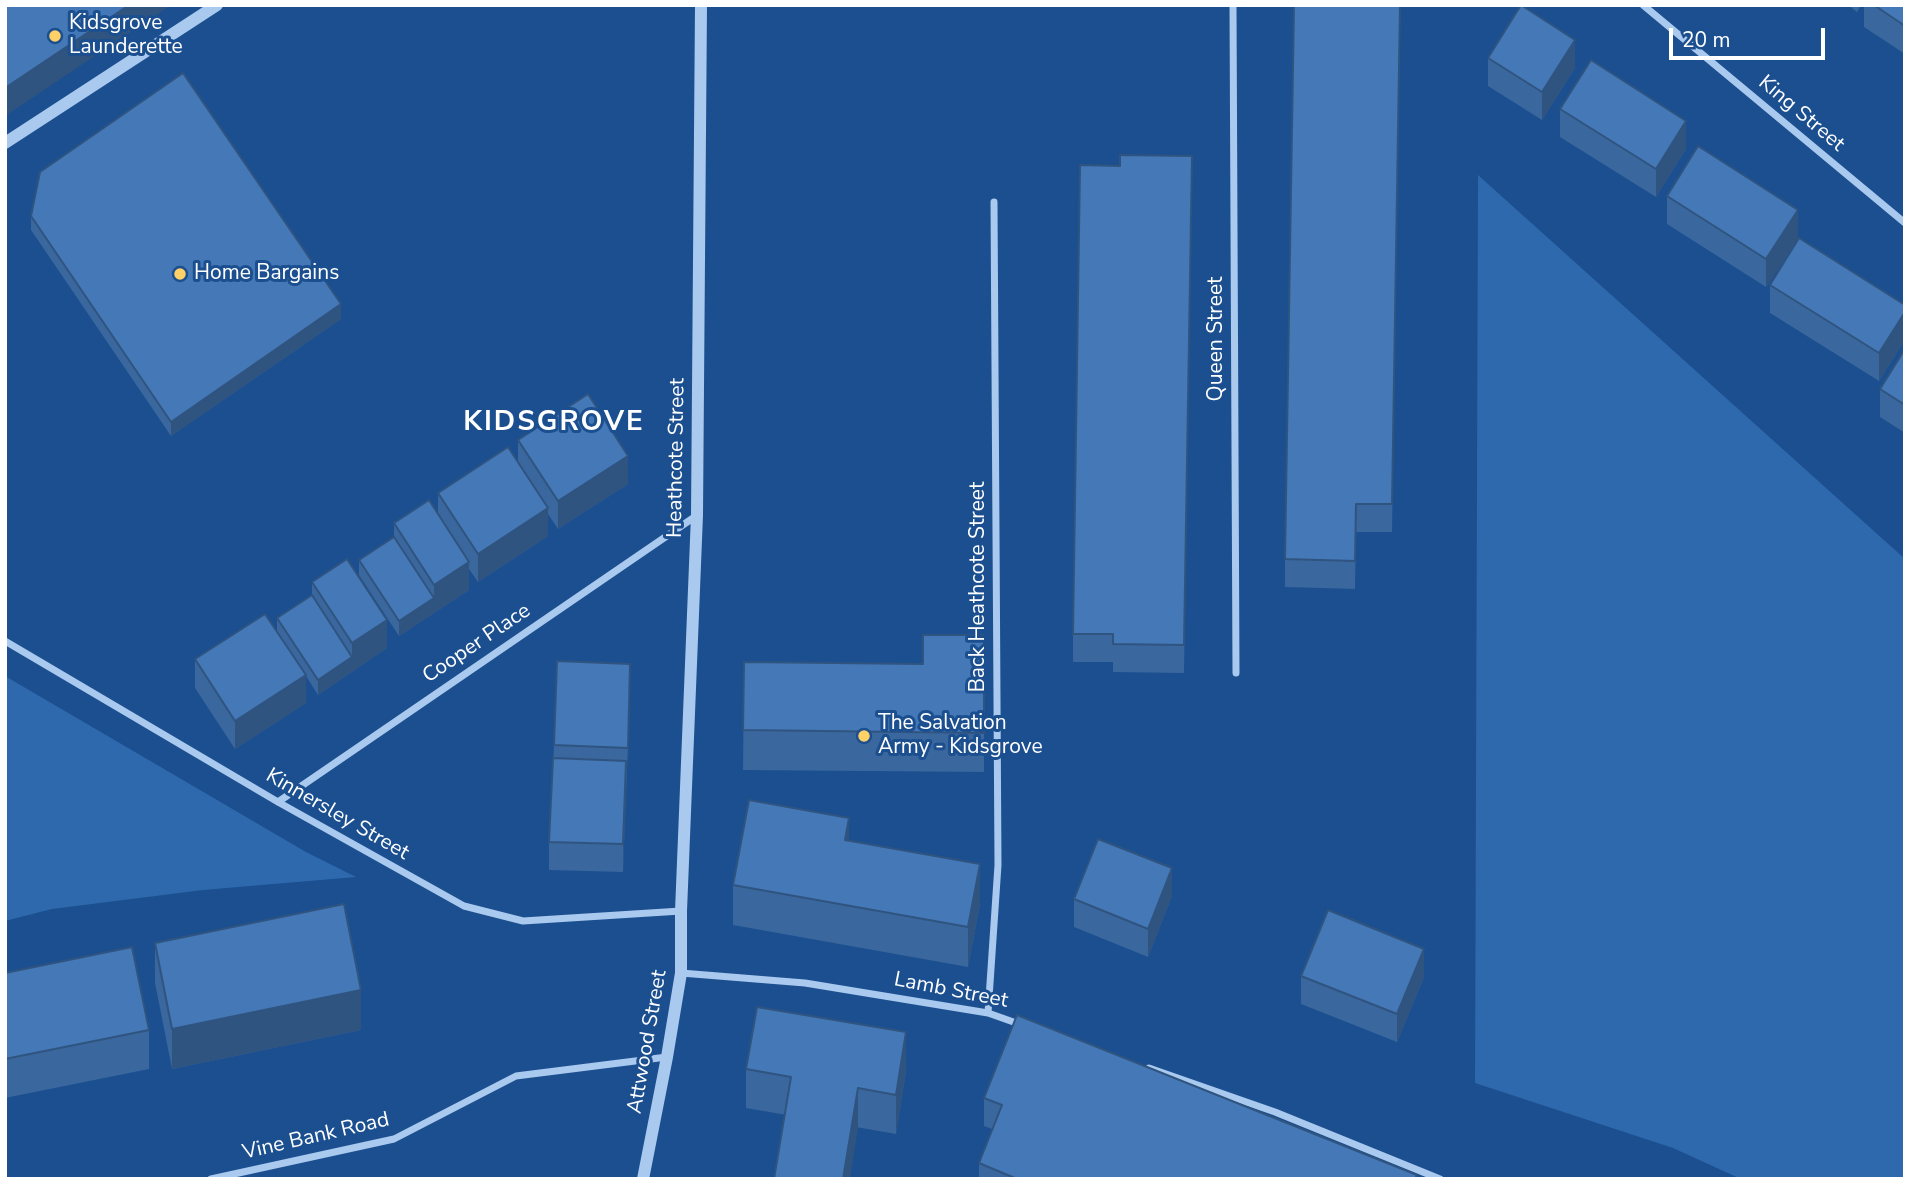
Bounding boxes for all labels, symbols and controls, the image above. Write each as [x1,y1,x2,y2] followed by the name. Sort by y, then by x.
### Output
[69,11,183,61] place label: Kidsgrove Launderette
[1672,14,1828,58] scale bar
[1682,26,1731,54] text: 20 m
[47,28,63,44] marker: Kidsgrove Launderette
[1753,71,1849,157] street label: King Street
[194,261,339,287] place label: Home Bargains
[172,266,188,282] marker: Home Bargains
[1204,277,1230,401] street label: Queen Street
[663,378,691,538] street label: Heathcote Street
[464,406,644,440] district label: KIDSGROVE
[966,482,992,692] street label: Back Heathcote Street
[418,599,536,689] street label: Cooper Place
[878,711,1043,761] place label: The Salvation Army - Kidsgrove
[856,728,872,744] marker: The Salvation Army - Kidsgrove
[261,764,413,866] street label: Kinnersley Street
[623,968,673,1116] street label: Attwood Street
[892,968,1010,1014] street label: Lamb Street
[240,1108,392,1166] street label: Vine Bank Road

